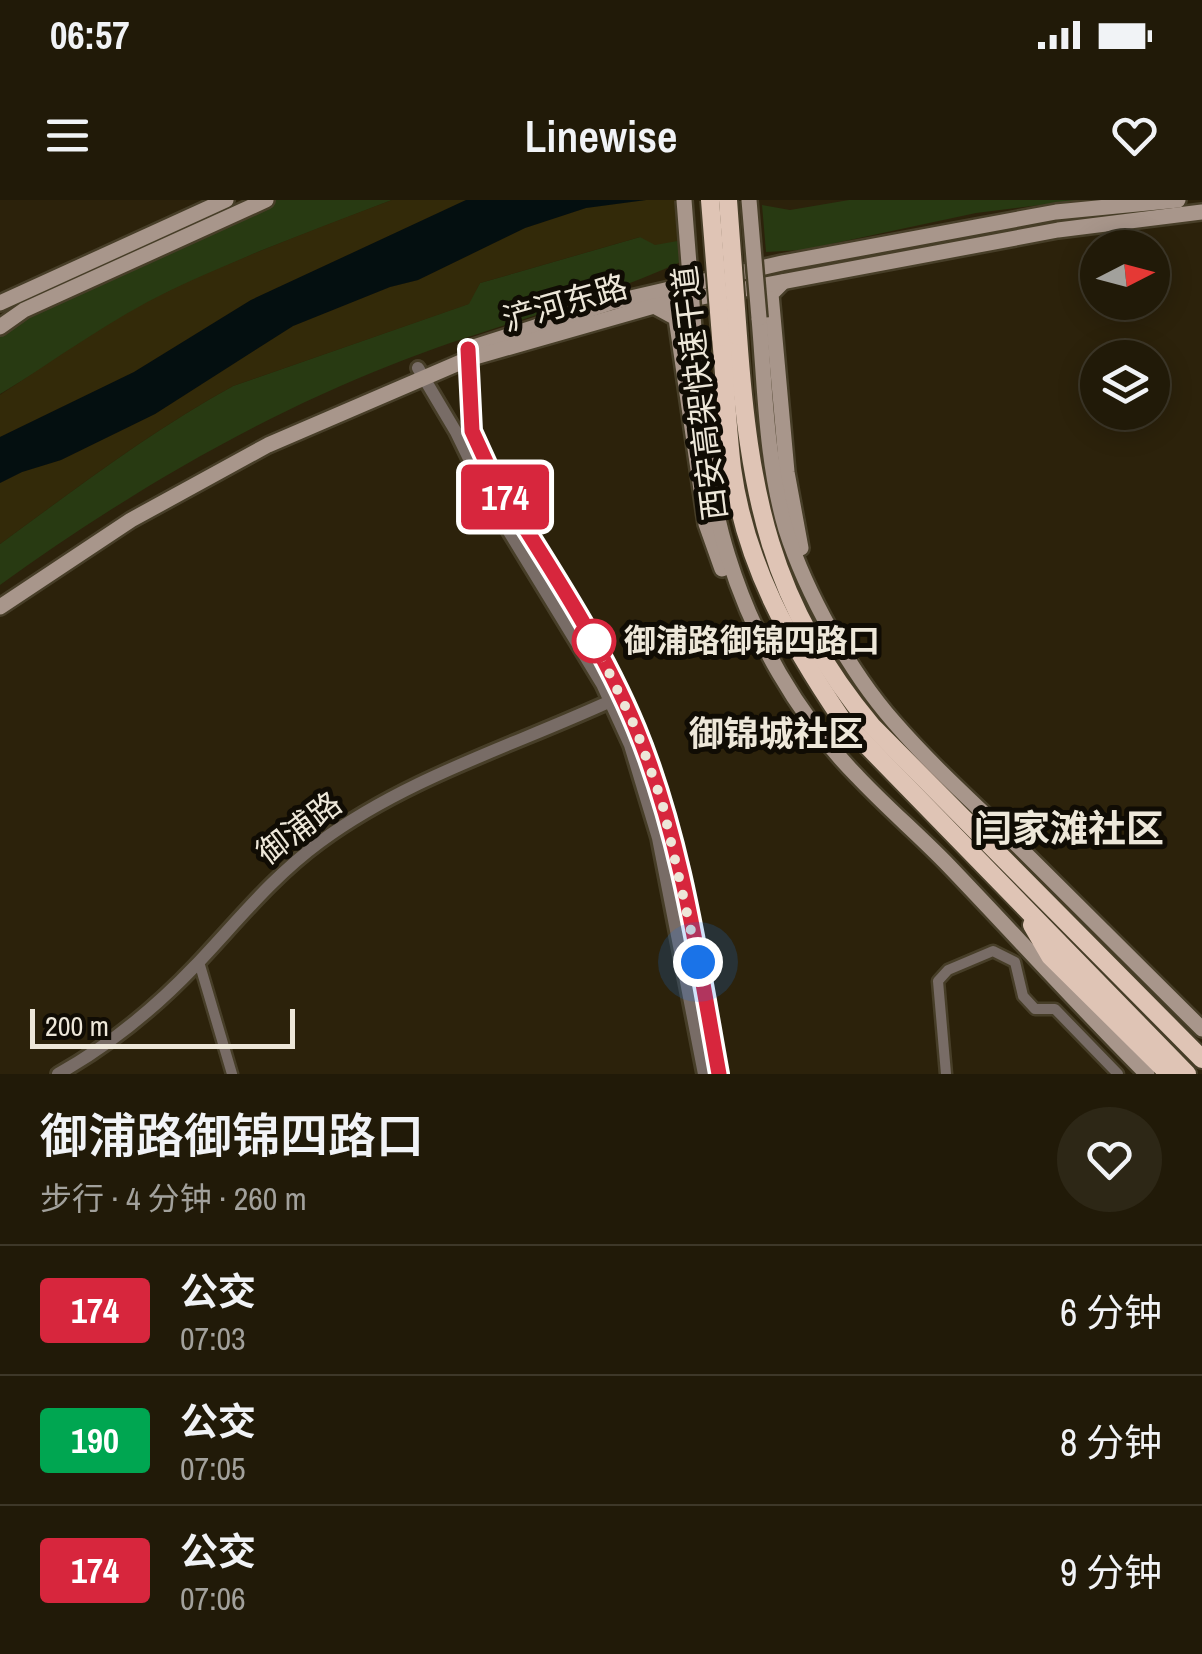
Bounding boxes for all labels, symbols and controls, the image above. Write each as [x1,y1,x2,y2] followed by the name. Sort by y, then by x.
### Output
[50,10,130,61] text: 06:57
[524,105,678,166] text: Linewise
[40,108,95,163] icon: menu
[1107,108,1162,163] icon: heart
[1080,230,1170,320] north arrow
[1080,230,1170,430] map controls
[663,263,736,523] street label: 西安高架快速干道
[497,264,632,341] street label: 浐河东路
[1080,340,1170,430] button: layers
[448,464,562,530] line badge: 174
[481,474,529,521] text: 174
[624,619,880,662] place label: 御浦路御锦四路口
[573,620,615,662] marker: 御浦路御锦四路口
[688,710,864,757] district label: 御锦城社区
[247,782,350,874] street label: 御浦路
[974,803,1164,854] district label: 闫家滩社区
[673,937,723,987] your location
[30,1004,295,1048] scale bar
[45,1007,109,1045] text: 200 m
[40,1103,424,1168] text: 御浦路御锦四路口
[1057,1107,1162,1212] button: heart
[40,1177,307,1220] text: 步行 · 4 分钟 · 260 m
[180,1266,256,1317] text: 公交
[71,1287,119,1334] text: 174
[1060,1287,1162,1338] text: 6 分钟
[180,1317,246,1360] text: 07:03
[180,1396,256,1447] text: 公交
[71,1417,119,1464] text: 190
[1060,1417,1162,1468] text: 8 分钟
[180,1447,246,1490] text: 07:05
[180,1526,256,1577] text: 公交
[71,1547,119,1594] text: 174
[1060,1547,1162,1598] text: 9 分钟
[180,1577,246,1620] text: 07:06

